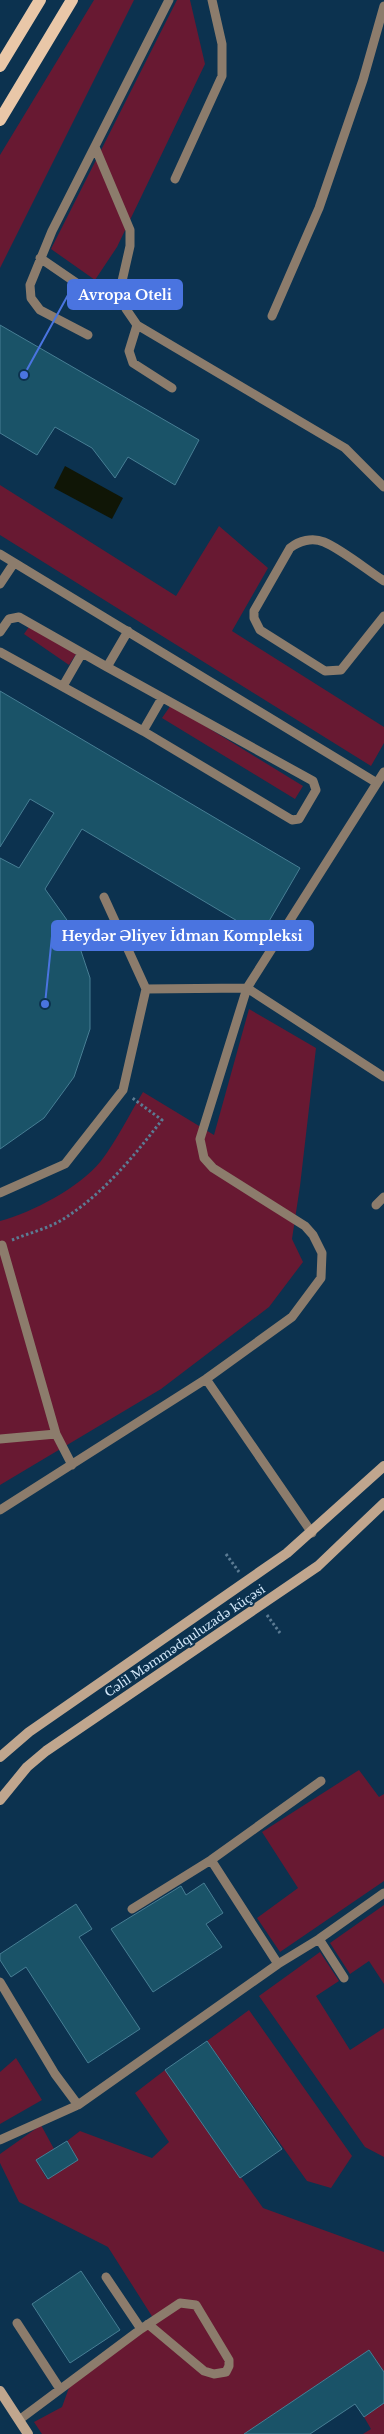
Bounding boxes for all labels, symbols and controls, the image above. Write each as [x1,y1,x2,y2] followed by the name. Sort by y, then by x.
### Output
[68,280,182,309] callout: Avropa Oteli
[77,286,172,304] text: Avropa Oteli
[52,921,313,950] callout: Heydər Əliyev İdman Kompleksi
[61,927,303,945] text: Heydər Əliyev İdman Kompleksi
[102,1581,268,1700] street label: Cəlil Məmmədquluzadə küçəsi

